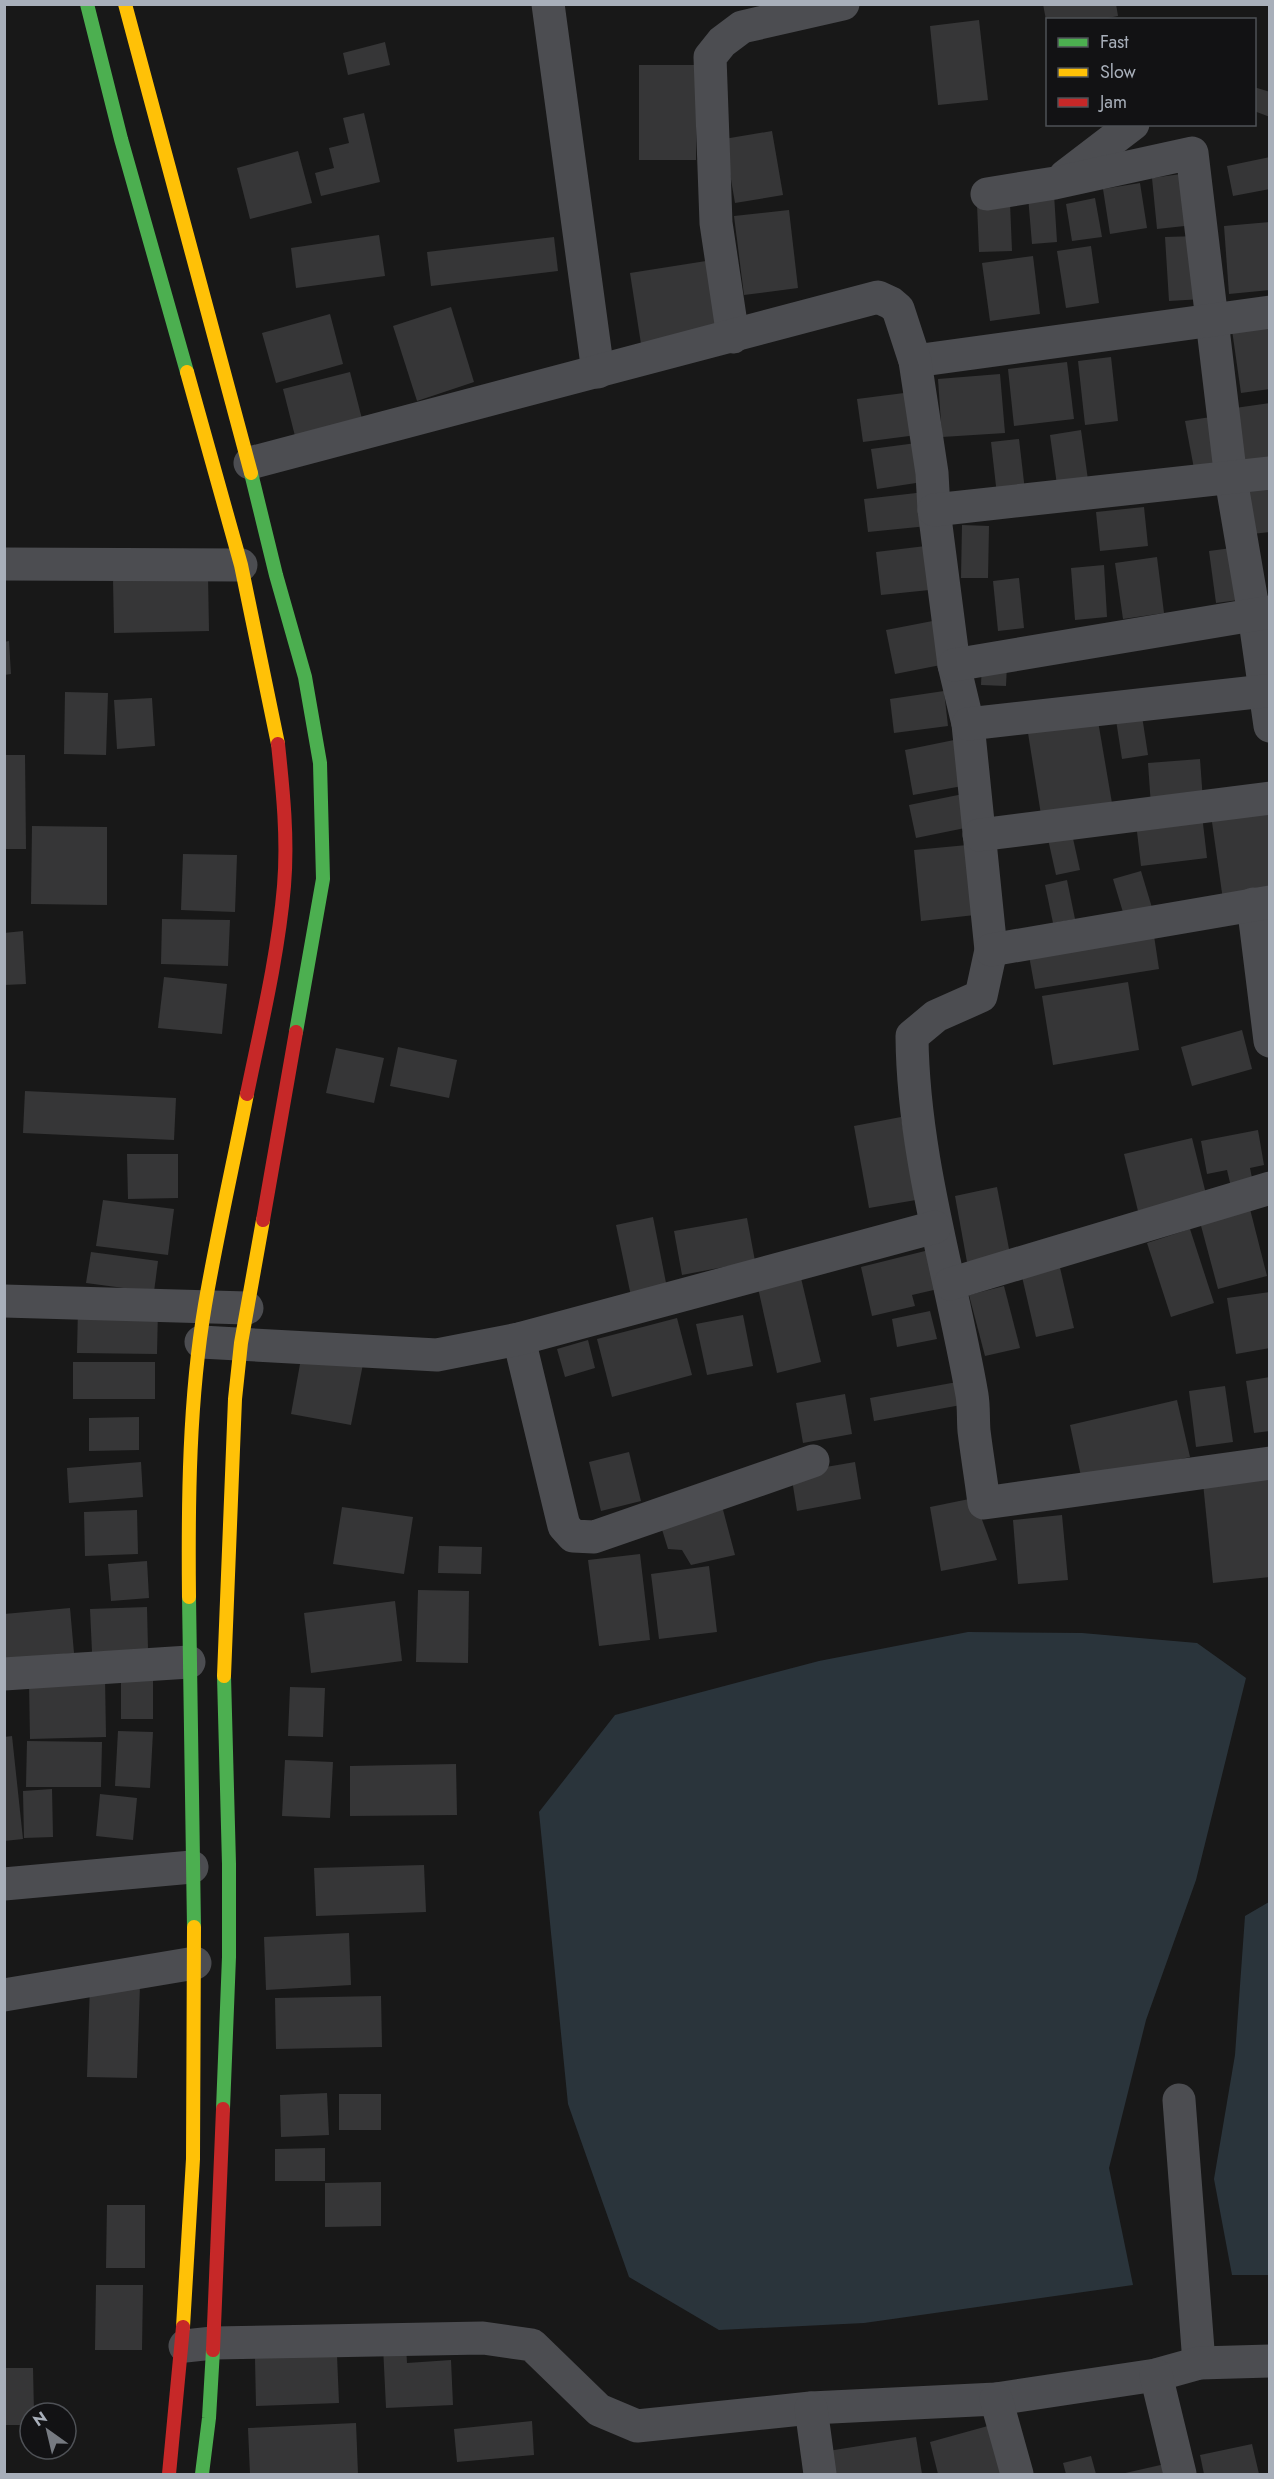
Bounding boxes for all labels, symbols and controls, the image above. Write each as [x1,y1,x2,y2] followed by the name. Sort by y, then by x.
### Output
[1046,18,1256,126] legend
[1100,29,1129,55] text: Fast
[1100,59,1137,85] text: Slow
[1098,89,1127,115] text: Jam
[18,2401,78,2461] north arrow
[28,2406,52,2432] text: N

